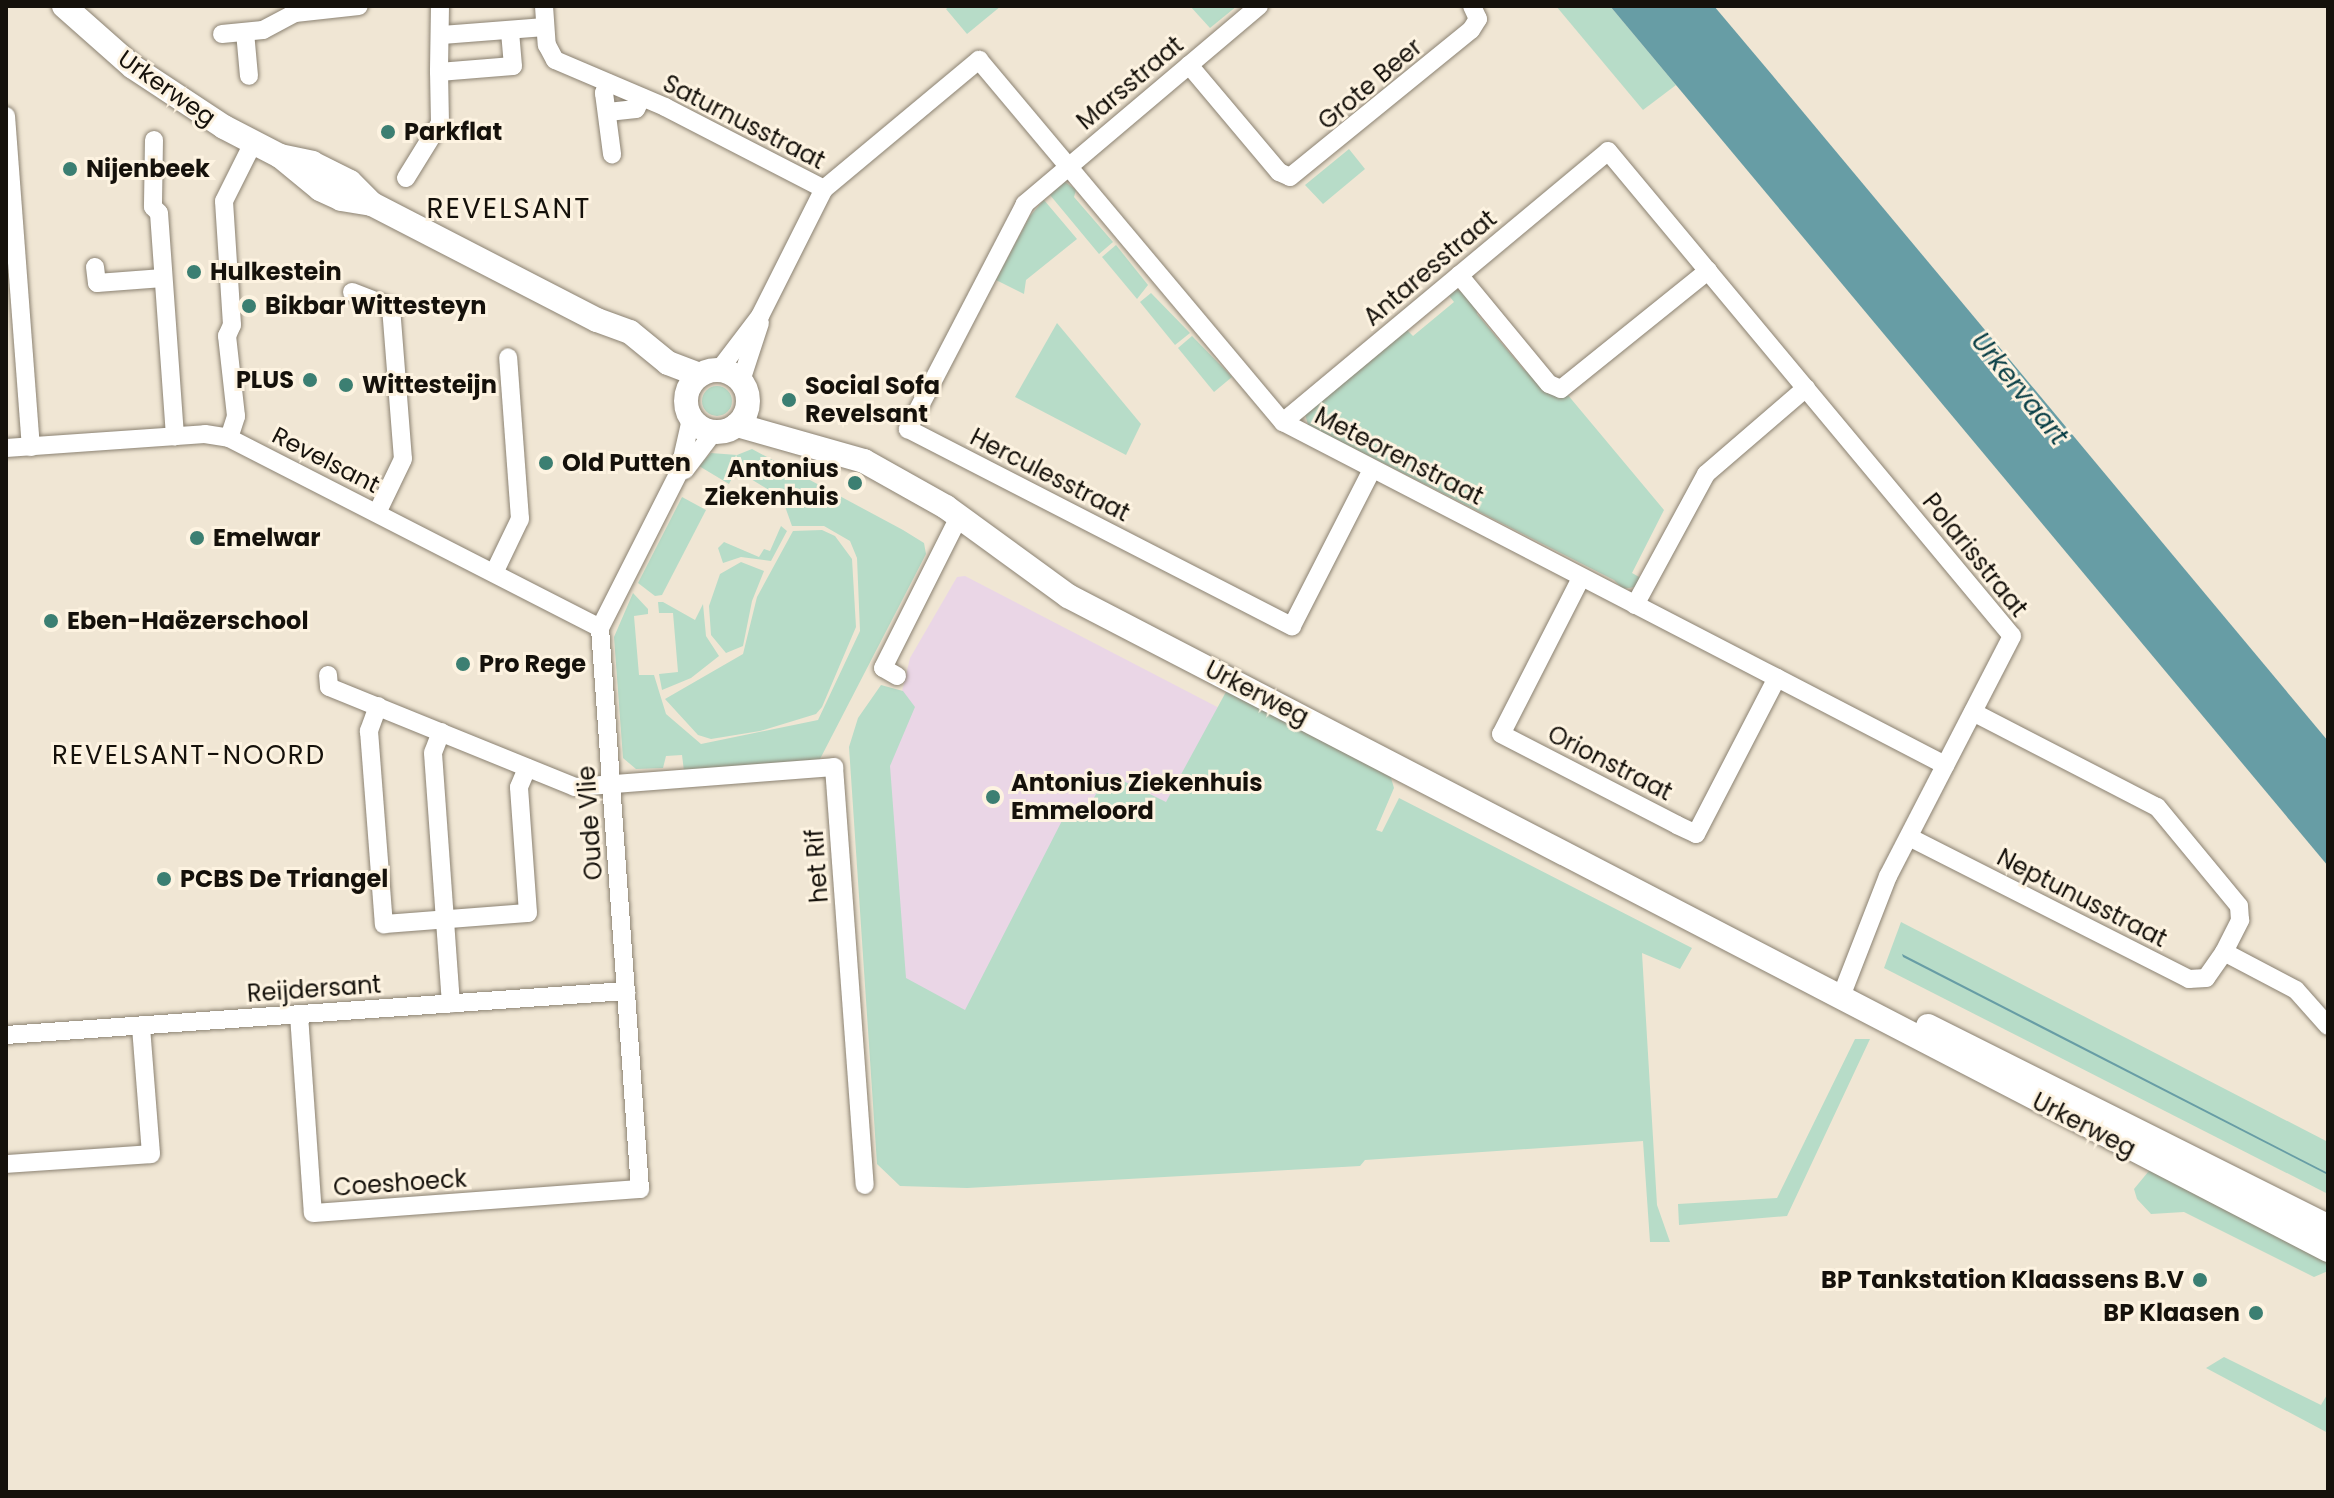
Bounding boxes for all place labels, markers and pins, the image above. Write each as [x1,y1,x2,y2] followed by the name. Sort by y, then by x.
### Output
[404,118,502,146] place label: Parkflat
[379,123,397,141] marker: Parkflat
[86,155,210,183] place label: Nijenbeek
[61,160,79,178] marker: Nijenbeek
[210,258,342,286] place label: Hulkestein
[185,263,203,281] marker: Hulkestein
[265,292,487,320] place label: Bikbar Wittesteyn
[240,297,258,315] marker: Bikbar Wittesteyn
[236,366,294,394] place label: PLUS
[301,371,319,389] marker: PLUS
[362,371,497,399] place label: Wittesteijn
[805,372,940,428] place label: Social Sofa Revelsant
[337,376,355,394] marker: Wittesteijn
[780,391,798,409] marker: Social Sofa Revelsant
[562,449,691,477] place label: Old Putten
[537,454,555,472] marker: Old Putten
[704,455,839,511] place label: Antonius Ziekenhuis
[846,474,864,492] marker: Antonius Ziekenhuis
[213,524,321,552] place label: Emelwar
[188,529,206,547] marker: Emelwar
[67,607,308,635] place label: Eben-Haëzerschool
[42,612,60,630] marker: Eben-Haëzerschool
[479,650,586,678] place label: Pro Rege
[454,655,472,673] marker: Pro Rege
[1011,769,1263,825] place label: Antonius Ziekenhuis Emmeloord
[982,786,1004,808] marker: Antonius Ziekenhuis Emmeloord
[180,865,388,893] place label: PCBS De Triangel
[155,870,173,888] marker: PCBS De Triangel
[1821,1266,2184,1294] place label: BP Tankstation Klaassens B.V
[2191,1271,2209,1289] marker: BP Tankstation Klaassens B.V
[2103,1299,2240,1327] place label: BP Klaasen
[2247,1304,2265,1322] marker: BP Klaasen

